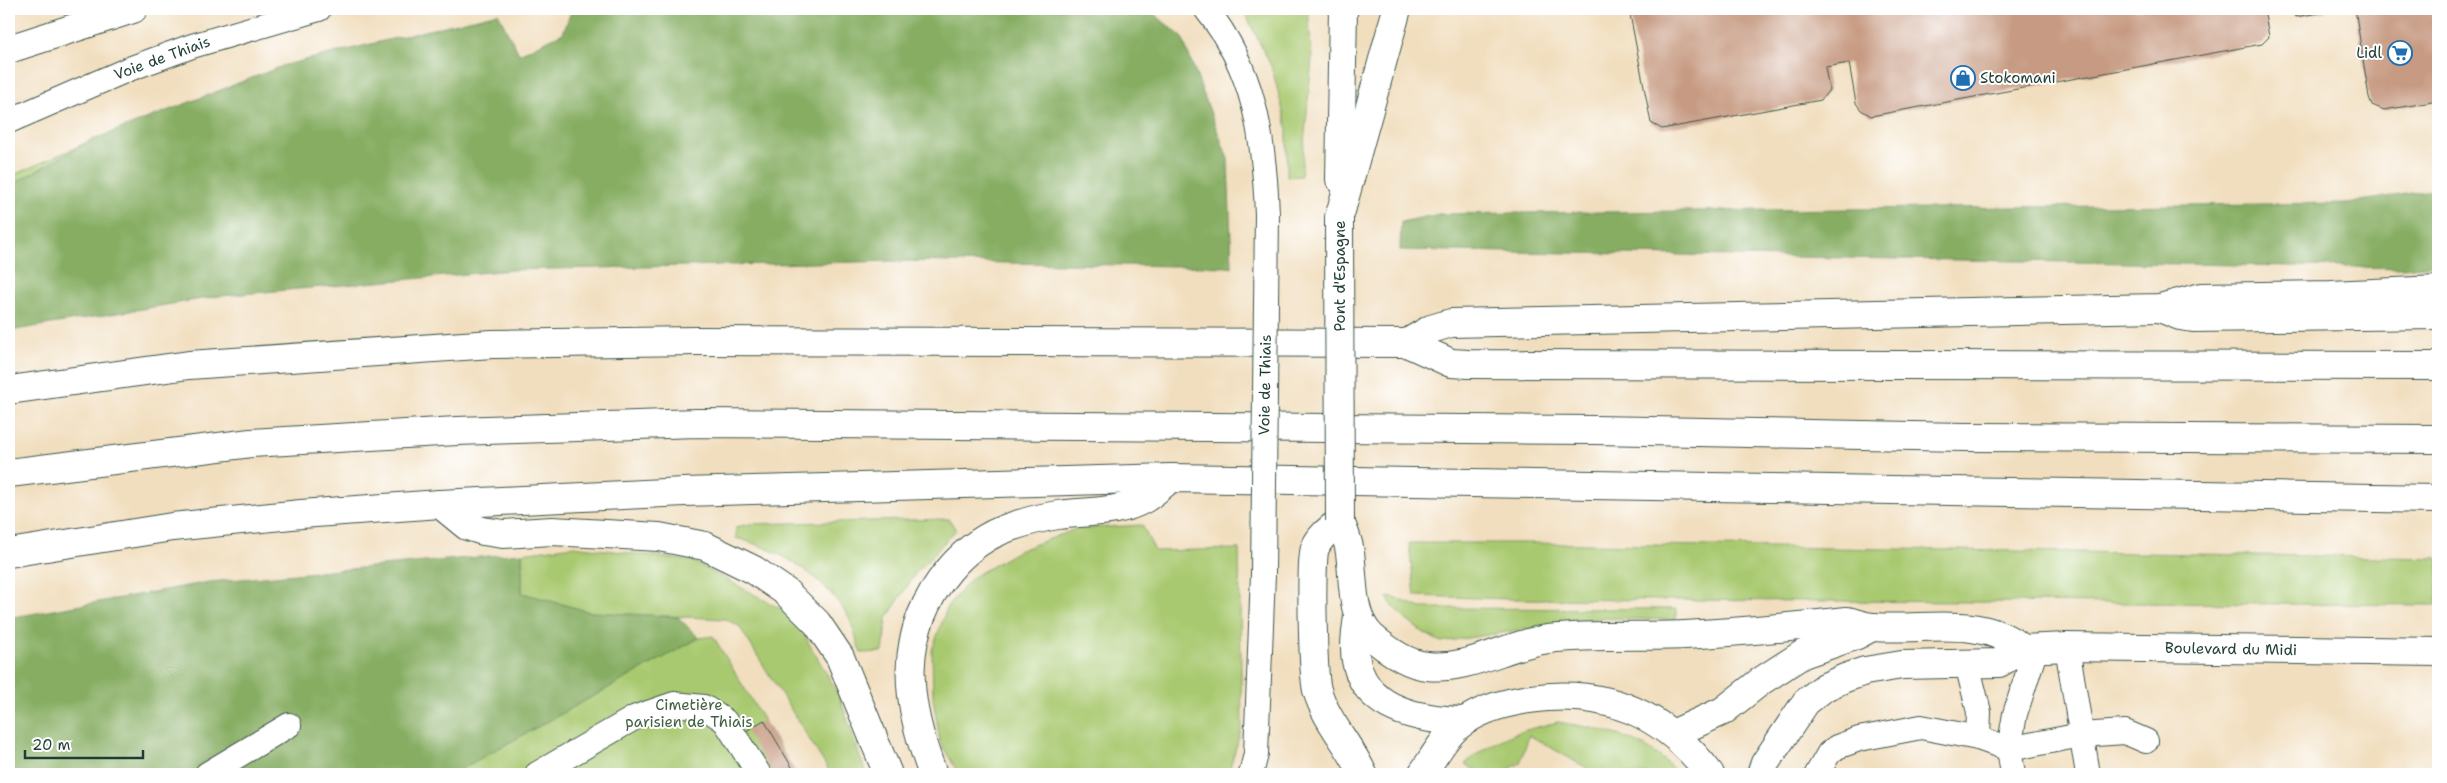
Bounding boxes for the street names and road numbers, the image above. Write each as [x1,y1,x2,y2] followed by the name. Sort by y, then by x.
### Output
[111,31,213,85] street label: Voie de Thiais
[1330,220,1350,332] street label: Pont d'Espagne
[1254,334,1276,436] street label: Voie de Thiais
[2165,638,2297,660] street label: Boulevard du Midi

